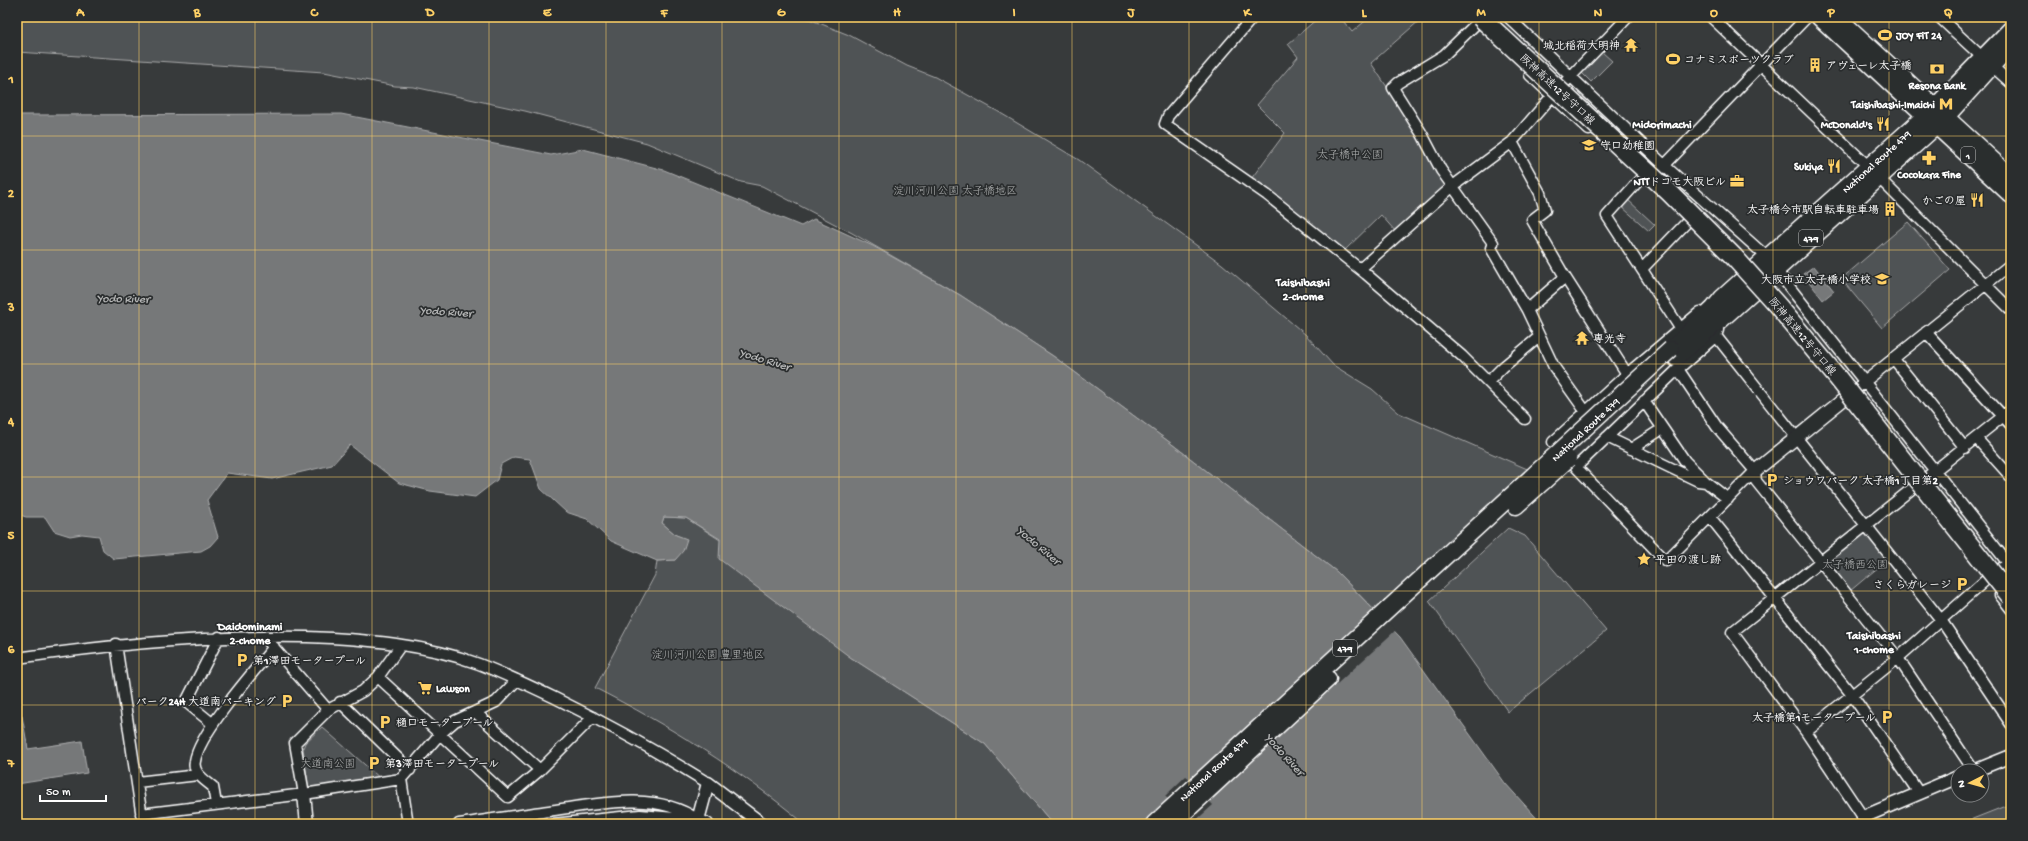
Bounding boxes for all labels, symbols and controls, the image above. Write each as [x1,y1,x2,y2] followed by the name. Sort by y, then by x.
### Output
[75,6,85,21] text: A
[193,6,202,21] text: B
[309,6,319,21] text: C
[425,6,435,21] text: D
[543,6,552,21] text: E
[660,6,669,21] text: F
[777,6,786,21] text: G
[893,6,901,21] text: H
[1012,6,1016,21] text: I
[1127,6,1136,21] text: J
[1242,6,1252,21] text: K
[1362,6,1368,21] text: L
[1476,6,1486,21] text: M
[1594,6,1603,21] text: N
[1710,6,1718,21] text: O
[1826,6,1835,21] text: P
[1944,6,1953,21] text: Q
[1877,27,1893,43] sports icon: JOY FiT 24
[1895,31,1942,43] place label: JOY FiT 24
[1623,37,1639,53] temple icon: 城北稲荷大明神
[1543,40,1620,53] place label: 城北稲荷大明神
[1665,51,1681,67] sports icon: コナミスポーツクラブ
[1517,52,1597,128] street label: 阪神高速12号守口線
[1684,54,1794,67] place label: コナミスポーツクラブ
[1807,57,1823,73] building icon: アヴェーレ太子橋
[1826,60,1912,73] place label: アヴェーレ太子橋
[1929,61,1945,77] bank icon: Resona Bank
[7,73,14,88] text: 1
[1908,81,1968,93] place label: Resona Bank
[1938,96,1954,112] metro station icon: Taishibashi-Imaichi
[1850,100,1936,112] place label: Taishibashi-Imaichi
[1875,116,1891,132] restaurant icon: McDonald's
[1632,119,1692,133] district label: Midorimachi
[1821,120,1873,132] place label: McDonald's
[1841,128,1914,196] street label: National Route 479
[1581,137,1597,153] school or university icon: 守口幼稚園
[1600,140,1655,153] place label: 守口幼稚園
[1961,147,1975,163] road number: 1
[1317,149,1383,162] park label: 太子橋中公園
[1921,150,1937,166] pharmacy icon: Cocokara Fine
[1826,158,1842,174] restaurant icon: Sukiya
[1794,162,1824,174] place label: Sukiya
[1896,170,1962,182] place label: Cocokara Fine
[1729,173,1745,189] office icon: NTTドコモ大阪ビル
[1634,176,1726,189] place label: NTTドコモ大阪ビル
[893,185,1017,198] park label: 淀川河川公園 太子橋地区
[8,187,15,202] text: 2
[1969,192,1985,208] restaurant icon: かごの屋
[1922,195,1966,208] place label: かごの屋
[1882,201,1898,217] building icon: 太子橋今市駅自転車駐車場
[1747,204,1879,217] place label: 太子橋今市駅自転車駐車場
[1799,230,1823,246] road number: 479
[1874,271,1890,287] school or university icon: 大阪市立太子橋小学校
[1761,274,1871,287] place label: 大阪市立太子橋小学校
[1275,277,1330,305] district label: Taishibashi 2-chome
[97,293,152,308] water label: Yodo River
[1765,295,1838,379] street label: 阪神高速12号守口線
[7,301,15,316] text: 3
[419,304,475,322] water label: Yodo River
[1574,330,1590,346] temple icon: 専光寺
[1593,333,1626,346] place label: 専光寺
[737,347,794,376] water label: Yodo River
[1550,396,1623,465] street label: National Route 479
[7,415,15,430] text: 4
[1764,472,1780,488] parking icon: ショウワパーク 太子橋1丁目第2
[1783,475,1938,488] place label: ショウワパーク 太子橋1丁目第2
[1013,524,1064,571] water label: Yodo River
[8,529,15,544] text: 5
[1636,551,1652,567] place icon: 平田の渡し跡
[1655,554,1721,567] place label: 平田の渡し跡
[1822,559,1888,572] park label: 太子橋西公園
[1954,576,1970,592] parking icon: さくらガレージ
[1873,580,1951,592] place label: さくらガレージ
[217,621,283,649] district label: Daidominami 2-chome
[1846,630,1901,658] district label: Taishibashi 1-chome
[1333,640,1357,656] road number: 479
[8,643,15,658] text: 6
[652,649,764,662] park label: 淀川河川公園 豊里地区
[234,652,250,668] parking icon: 第1澤田モータープール
[253,655,366,668] place label: 第1澤田モータープール
[417,680,433,696] supermarket icon: Lawson
[436,684,470,696] place label: Lawson
[279,693,295,709] parking icon: パーク24H 大道南パーキング
[136,695,276,709] place label: パーク24H 大道南パーキング
[1879,709,1895,725] parking icon: 太子橋第1モータープール
[1752,712,1876,725] place label: 太子橋第1モータープール
[377,714,393,730] parking icon: 樋口モータープール
[396,717,493,730] place label: 樋口モータープール
[1261,731,1308,782] water label: Yodo River
[1178,736,1251,805] street label: National Route 479
[366,755,382,771] parking icon: 第3澤田モータープール
[7,757,16,772] text: 7
[301,758,356,771] park label: 大道南公園
[385,758,499,771] place label: 第3澤田モータープール
[1950,763,1990,803] north arrow
[40,777,106,803] scale bar
[1956,780,1968,788] text: N
[46,786,71,800] text: 50 m

